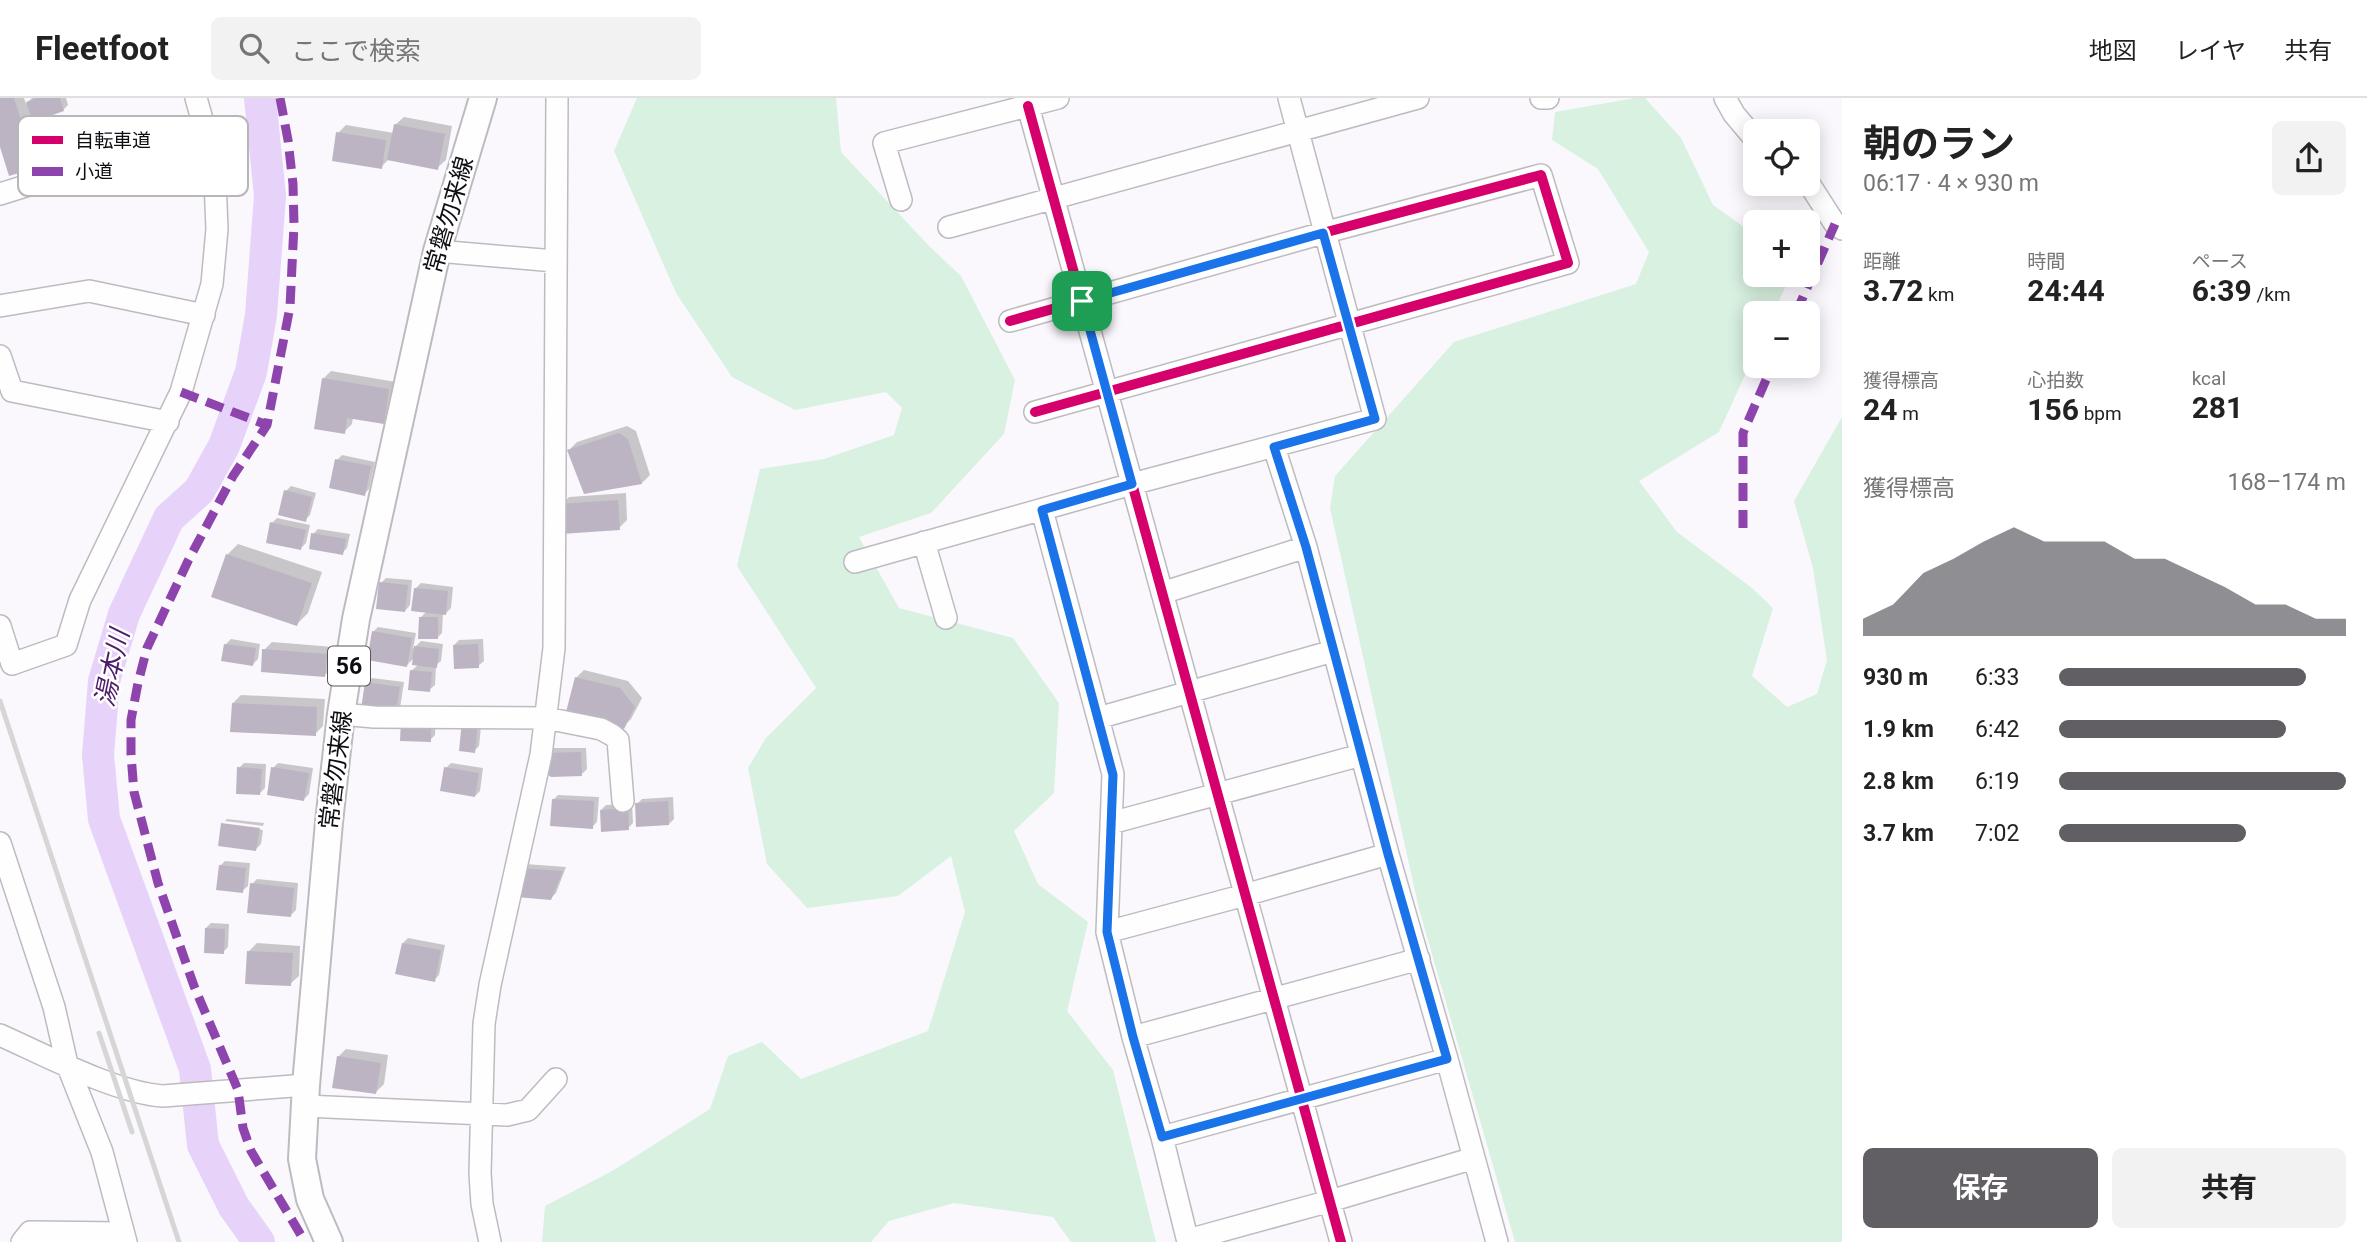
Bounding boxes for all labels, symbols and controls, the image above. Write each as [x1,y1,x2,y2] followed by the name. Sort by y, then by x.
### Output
[211,17,701,80] search box
[35,29,169,68] text: Fleetfoot
[235,29,273,67] icon: search
[291,36,421,66] text: ここで検索
[2089,37,2137,65] text: 地図
[2175,37,2246,65] text: レイヤ
[2284,37,2332,65] text: 共有
[18,116,248,196] legend
[1743,119,1820,378] map controls
[1743,119,1820,196] button: locate
[2272,121,2346,195] button: share
[1863,122,2015,166] text: 朝のラン
[75,129,151,152] text: 自転車道
[419,153,479,277] street label: 常磐勿来線
[75,160,113,183] text: 小道
[1863,170,2039,197] text: 06:17 · 4 × 930 m
[1743,210,1820,287] button: +
[1863,250,1901,273] text: 距離
[2027,250,2065,273] text: 時間
[2192,250,2248,273] text: ペース
[1052,271,1112,331] pin
[1863,273,1923,308] text: 3.72
[2027,273,2105,308] text: 24:44
[2192,273,2252,308] text: 6:39
[1063,282,1101,320] icon: arrive
[1923,283,1954,306] text: km
[2252,283,2291,306] text: /km
[1743,301,1820,378] button: −
[2192,367,2226,390] text: kcal
[1863,369,1939,392] text: 獲得標高
[2027,369,2084,392] text: 心拍数
[2192,390,2243,425] text: 281
[1863,392,1897,427] text: 24
[2027,392,2079,427] text: 156
[1897,402,1919,425] text: m
[2079,402,2122,425] text: bpm
[2227,469,2346,496] text: 168–174 m
[1863,475,1955,502] text: 獲得標高
[89,624,135,709] water label: 湯本川
[328,646,370,686] road number: 56
[1863,664,1928,691] text: 930 m
[1975,664,2019,691] text: 6:33
[315,709,357,831] street label: 常磐勿来線
[1863,716,1934,743] text: 1.9 km
[1975,716,2019,743] text: 6:42
[1863,768,1934,795] text: 2.8 km
[1975,768,2019,795] text: 6:19
[1863,820,1934,847] text: 3.7 km
[1975,820,2019,847] text: 7:02
[1863,1148,2098,1228] button: 保存
[2112,1148,2346,1228] button: 共有

